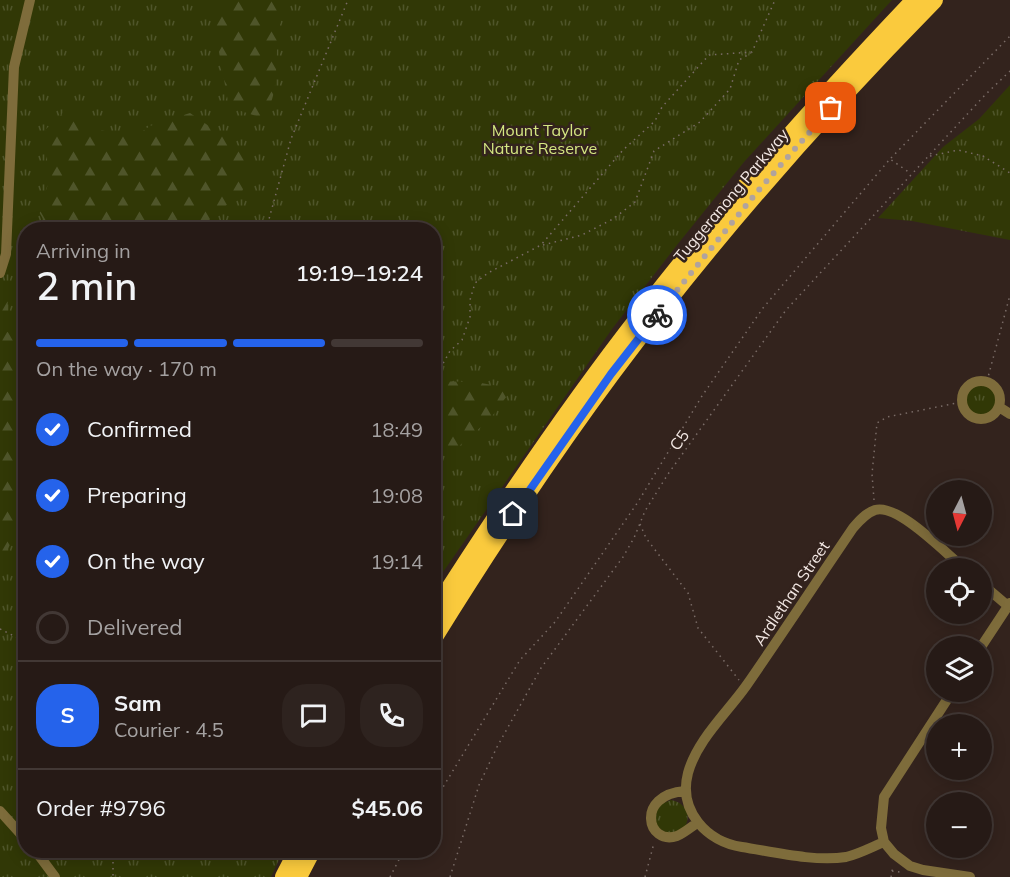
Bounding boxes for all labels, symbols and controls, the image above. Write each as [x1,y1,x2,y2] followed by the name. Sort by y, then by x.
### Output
[805,82,856,133] pin
[814,91,847,124] icon: bag
[483,120,597,158] park label: Mount Taylor Nature Reserve
[669,124,793,266] street label: Tuggeranong Parkway
[36,238,131,263] text: Arriving in
[296,259,423,287] text: 19:19–19:24
[36,261,137,310] text: 2 min
[627,285,687,345] courier
[641,299,674,332] icon: bike
[36,356,217,381] text: On the way · 170 m
[36,413,69,446] icon: check
[87,415,192,443] text: Confirmed
[370,417,423,442] text: 18:49
[665,426,693,454] street label: C5
[36,479,69,512] icon: check
[926,480,992,546] north arrow
[926,480,992,858] map controls
[87,481,187,509] text: Preparing
[370,483,423,508] text: 19:08
[487,488,538,539] pin
[496,497,529,530] icon: home
[749,537,834,649] street label: Ardlethan Street
[36,545,69,578] icon: check
[87,547,205,575] text: On the way
[370,549,423,574] text: 19:14
[926,558,992,624] button: locate
[87,613,182,641] text: Delivered
[926,636,992,702] button: layers
[282,684,345,747] button: chat
[360,684,423,747] button: phone
[114,689,162,717] text: Sam
[60,701,75,729] text: S
[926,714,992,780] button: +
[114,717,224,742] text: Courier · 4.5
[926,792,992,858] button: −
[36,794,166,822] text: Order #9796
[352,794,423,822] text: $45.06

